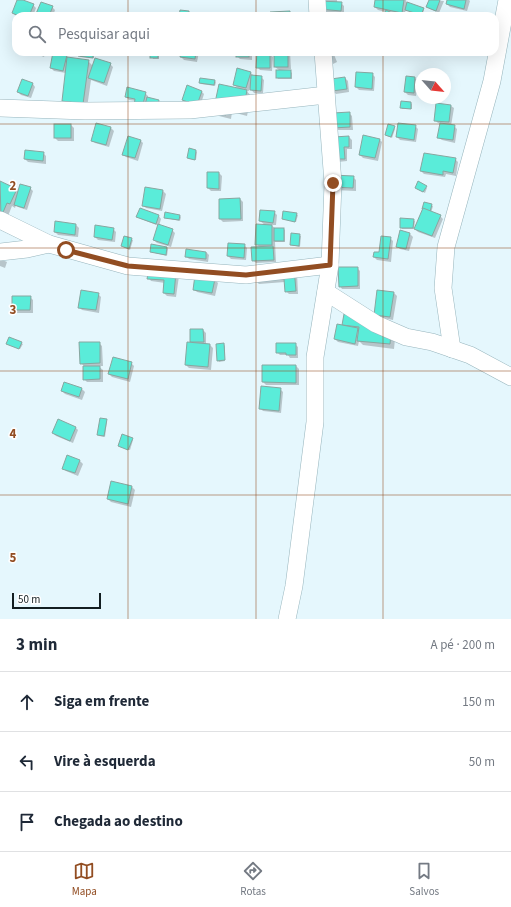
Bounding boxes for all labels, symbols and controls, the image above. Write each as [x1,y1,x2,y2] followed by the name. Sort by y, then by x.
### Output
[12,12,499,56] search box
[26,23,48,45] icon: search
[58,24,150,45] text: Pesquisar aqui
[415,68,451,104] north arrow
[324,174,342,192] route end
[10,177,17,195] text: 2
[57,241,75,259] route start
[10,301,17,319] text: 3
[10,425,17,443] text: 4
[10,549,17,567] text: 5
[12,591,101,610] scale bar
[18,592,40,607] text: 50 m
[16,633,57,657] text: 3 min
[430,636,495,654] text: A pé · 200 m
[16,691,38,713] icon: ahead
[54,691,149,712] text: Siga em frente
[462,693,495,711] text: 150 m
[16,751,38,773] icon: left
[54,751,156,772] text: Vire à esquerda
[469,753,495,771] text: 50 m
[16,811,38,833] icon: arrive
[54,811,183,832] text: Chegada ao destino
[72,860,97,899] tab: Mapa
[240,860,266,899] tab: Rotas
[409,860,439,899] tab: Salvos

